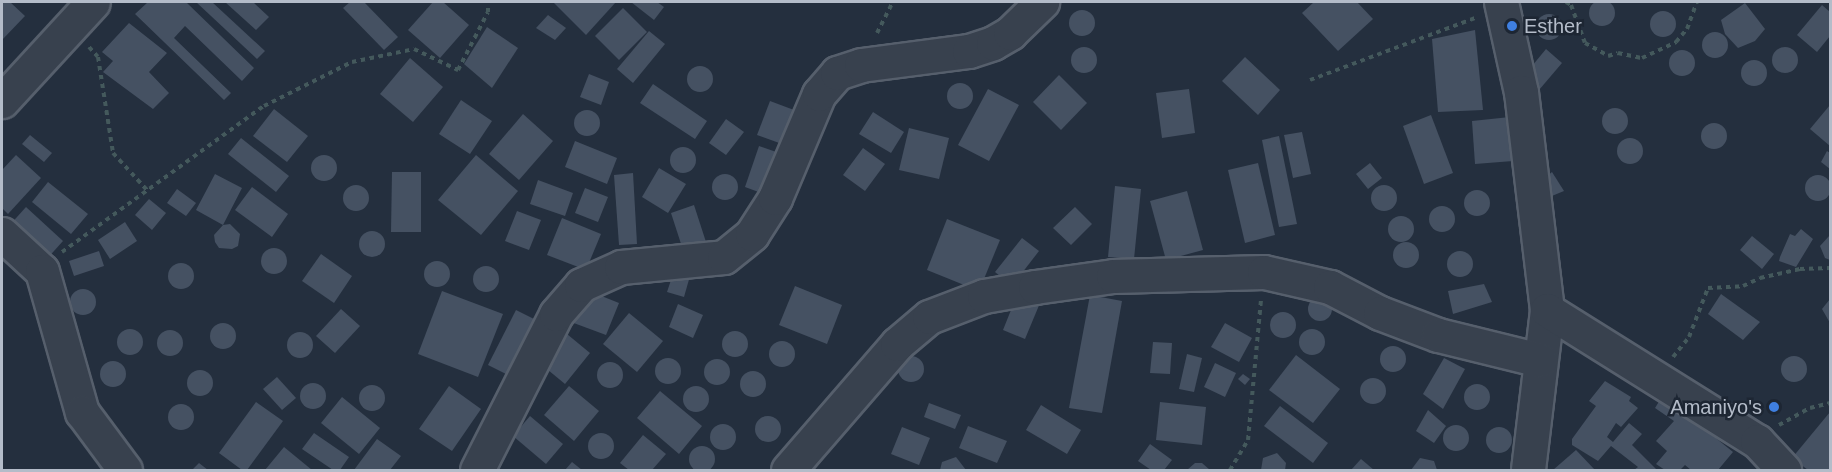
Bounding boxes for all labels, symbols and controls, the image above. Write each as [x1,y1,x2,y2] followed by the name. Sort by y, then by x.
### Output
[1524,14,1582,38] place label: Esther
[1505,19,1519,33] marker: Esther
[1670,395,1762,419] place label: Amaniyo's
[1767,400,1781,414] marker: Amaniyo's

